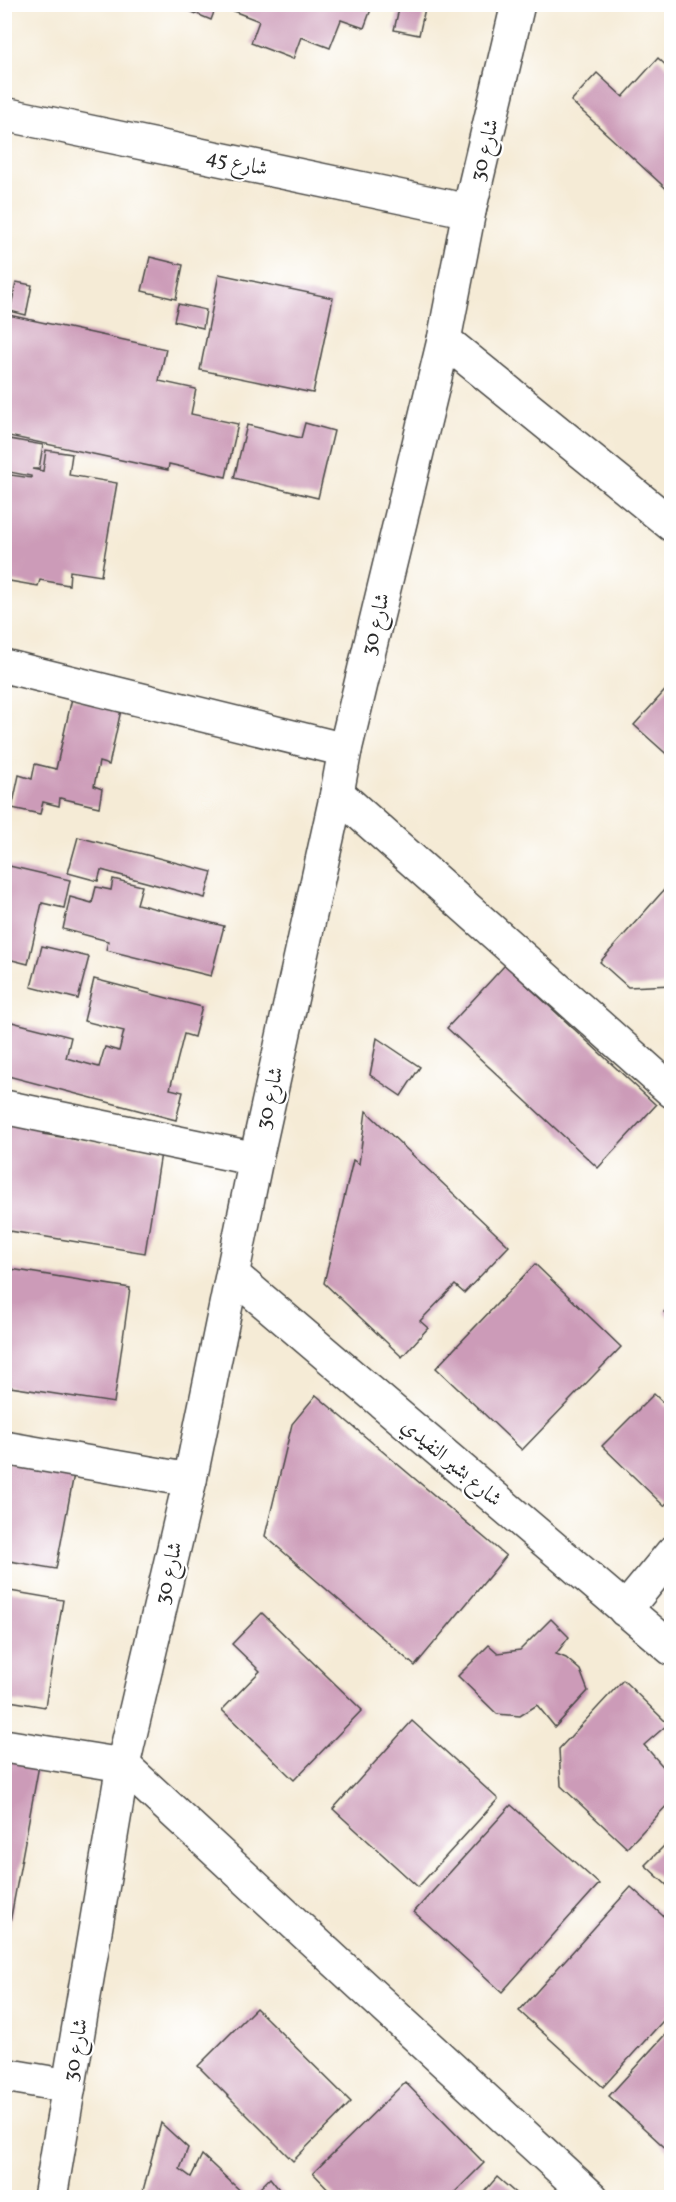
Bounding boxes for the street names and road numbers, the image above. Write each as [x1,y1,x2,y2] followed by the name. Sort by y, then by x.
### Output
[464,116,509,185] street label: شارع 30
[203,143,270,186] street label: شارع 45
[355,590,400,659] street label: شارع 30
[249,1064,294,1133] street label: شارع 30
[393,1412,508,1516] street label: شارع بشير النفيدي
[148,1539,193,1608] street label: شارع 30
[57,2016,98,2084] street label: شارع 30

